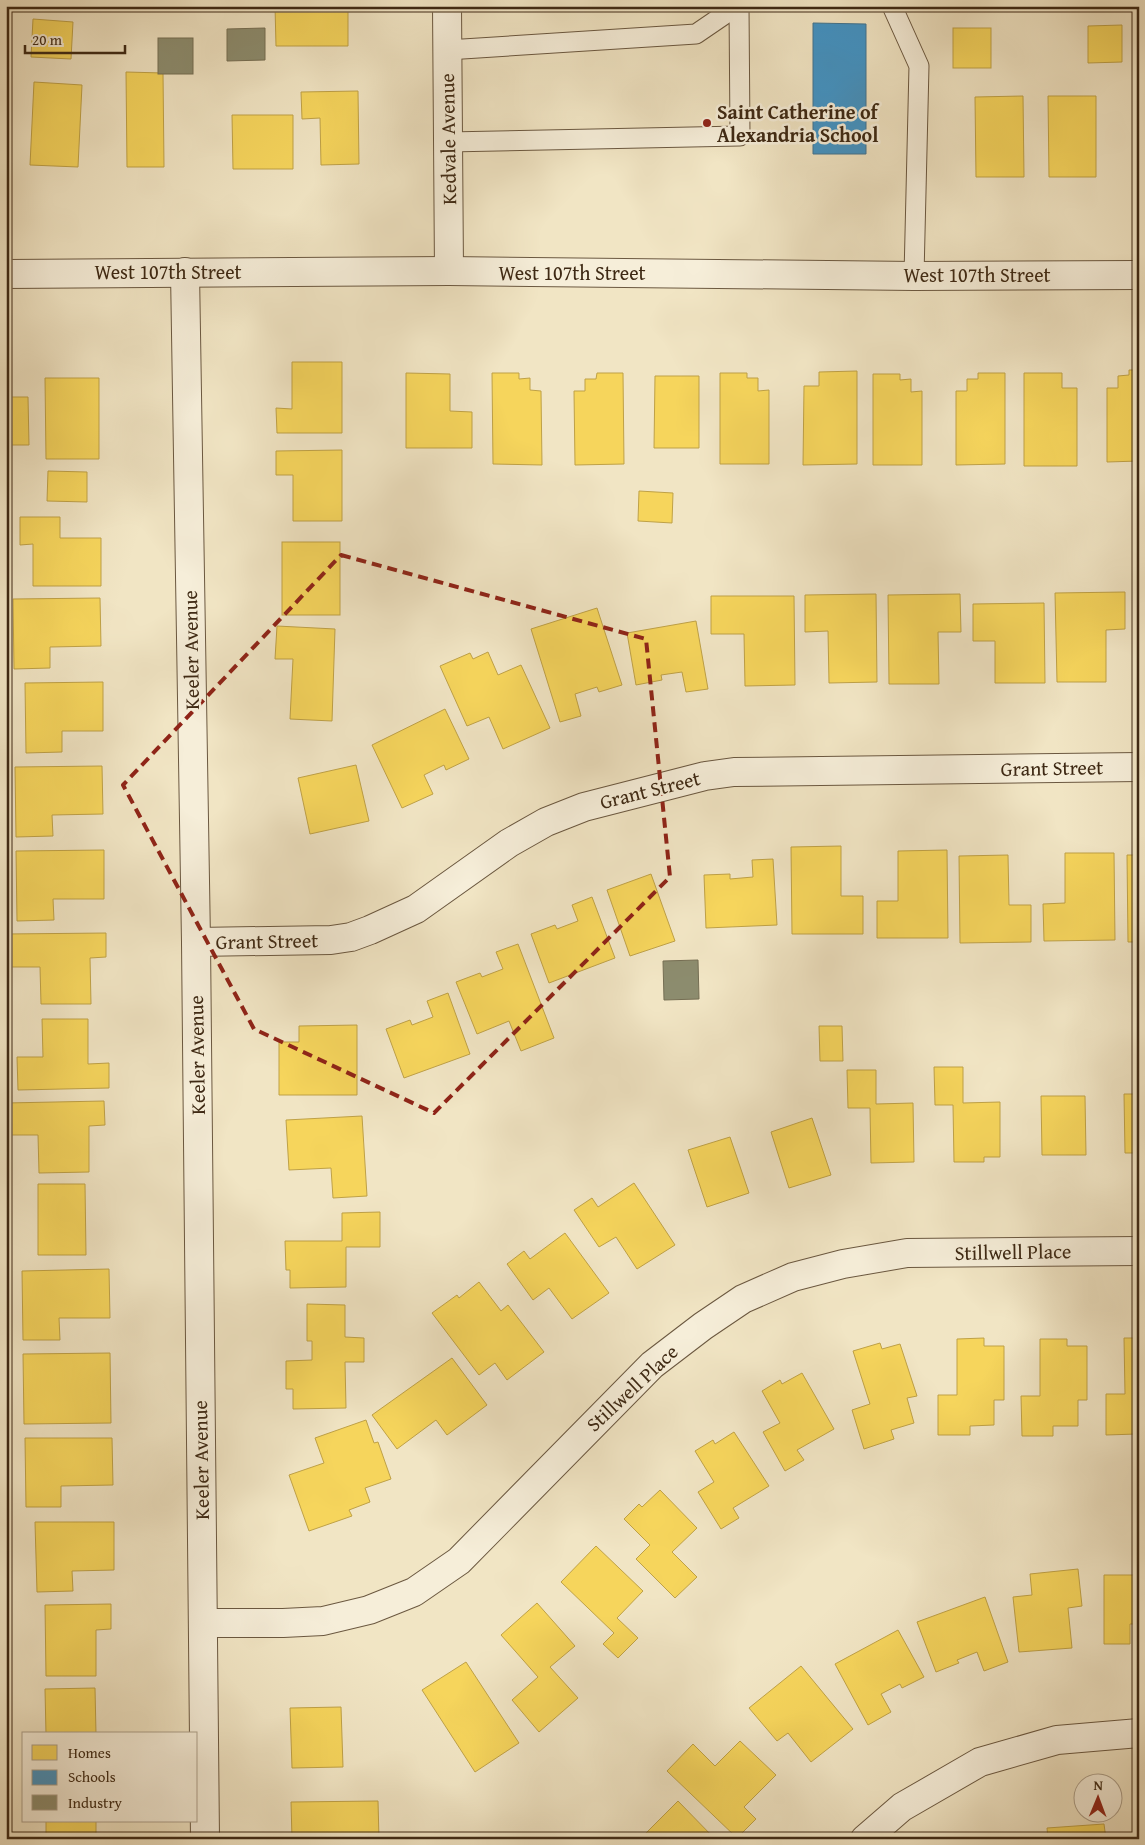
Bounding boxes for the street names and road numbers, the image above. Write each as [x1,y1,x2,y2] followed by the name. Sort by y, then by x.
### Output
[432,73,463,205] street label: Kedvale Avenue
[94,257,242,286] street label: West 107th Street
[498,258,646,287] street label: West 107th Street
[903,260,1051,289] street label: West 107th Street
[175,590,206,710] street label: Keeler Avenue
[1000,752,1104,783] street label: Grant Street
[597,763,703,816] street label: Grant Street
[215,925,319,956] street label: Grant Street
[181,995,212,1115] street label: Keeler Avenue
[954,1236,1072,1267] street label: Stillwell Place
[579,1337,684,1438] street label: Stillwell Place
[185,1400,216,1520] street label: Keeler Avenue

